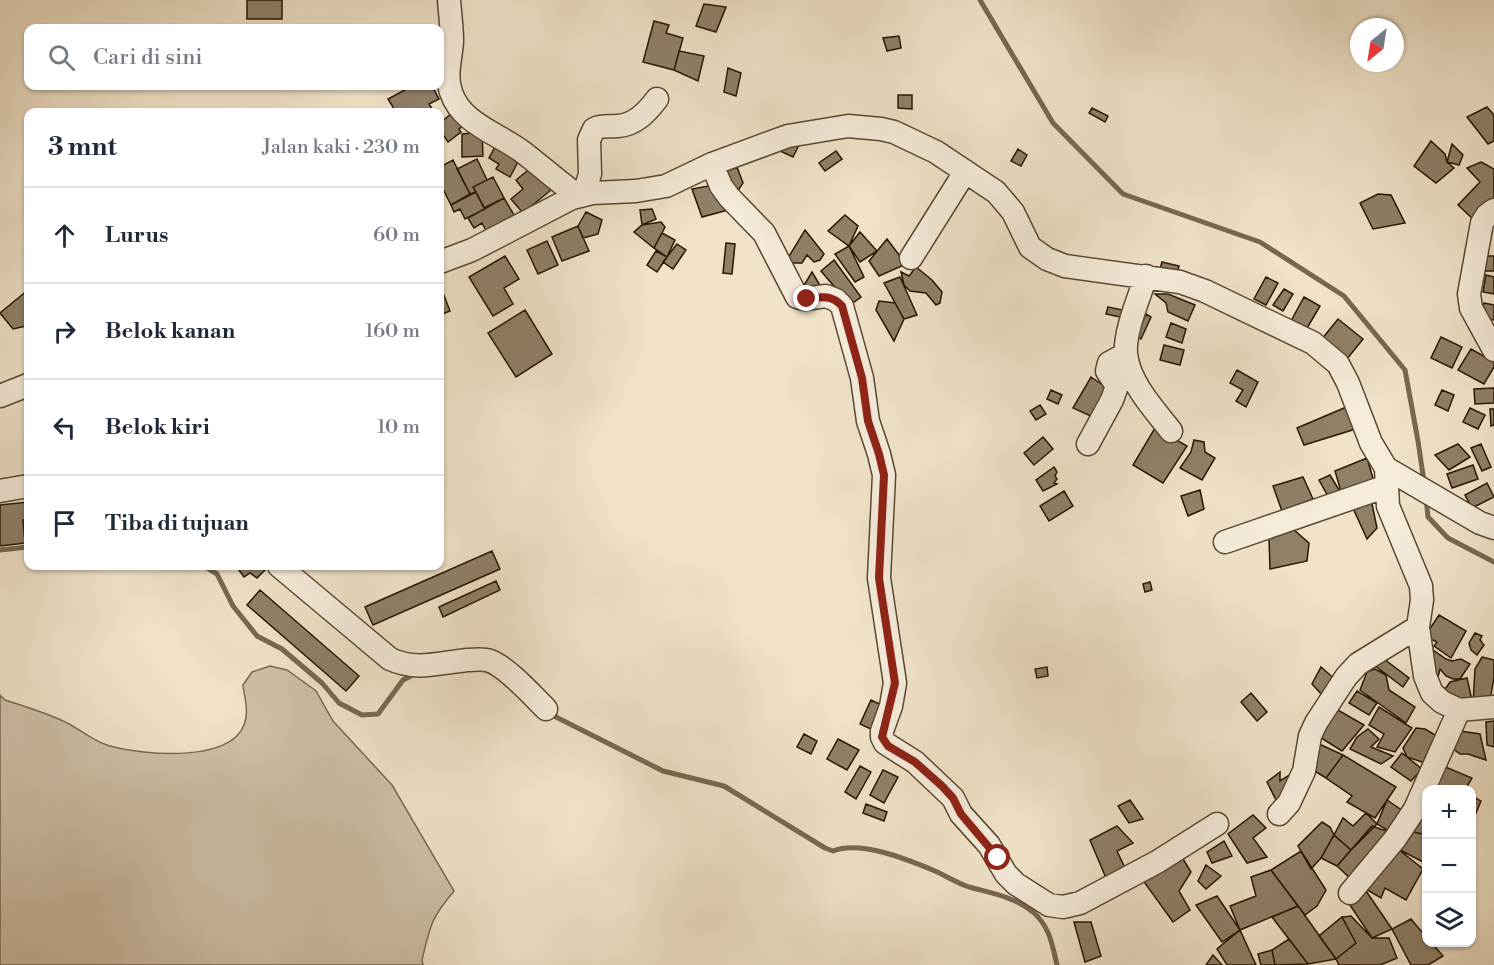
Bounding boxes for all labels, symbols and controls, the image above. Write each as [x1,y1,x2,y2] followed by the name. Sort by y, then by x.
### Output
[1350,18,1404,72] north arrow
[24,24,444,90] search box
[45,41,78,74] icon: search
[93,44,203,71] text: Cari di sini
[48,131,117,163] text: 3 mnt
[262,135,420,160] text: Jalan kaki · 230 m
[48,219,81,252] icon: ahead
[105,222,168,249] text: Lurus
[373,223,420,248] text: 60 m
[793,285,819,311] route end
[48,315,81,348] icon: right
[105,318,235,345] text: Belok kanan
[365,319,420,344] text: 160 m
[48,411,81,444] icon: left
[105,414,210,441] text: Belok kiri
[377,415,420,440] text: 10 m
[48,507,81,540] icon: arrive
[105,510,249,537] text: Tiba di tujuan
[1422,785,1476,947] map controls
[1422,785,1476,839] button: +
[1422,839,1476,893] button: −
[984,844,1010,870] route start
[1422,893,1476,947] button: layers

